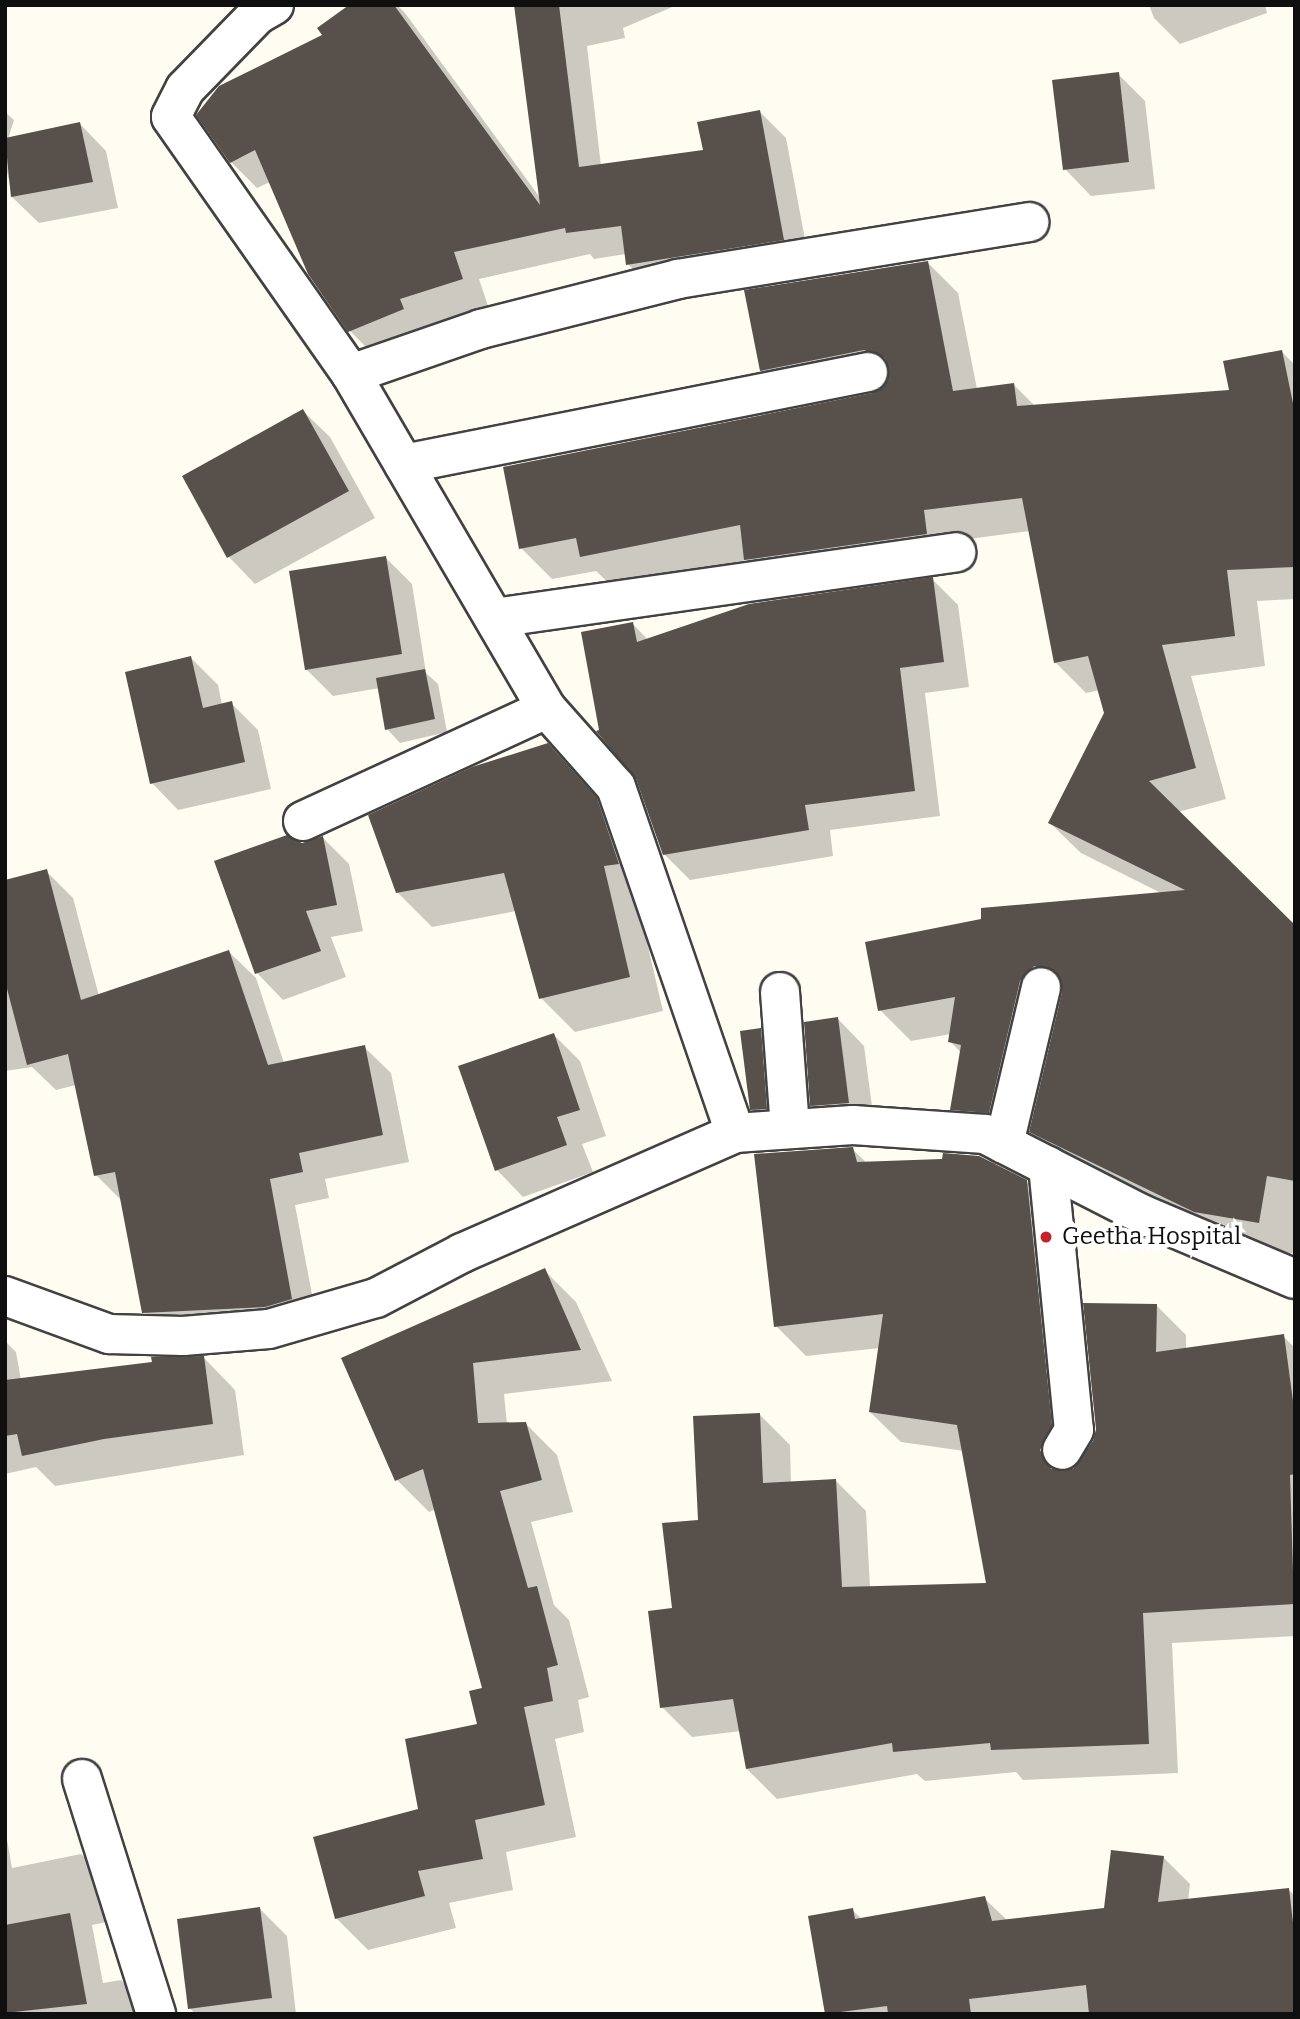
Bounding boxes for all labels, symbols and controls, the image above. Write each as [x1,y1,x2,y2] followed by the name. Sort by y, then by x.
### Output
[1062,1223,1241,1251] place label: Geetha Hospital
[1036,1227,1056,1247] marker: Geetha Hospital

